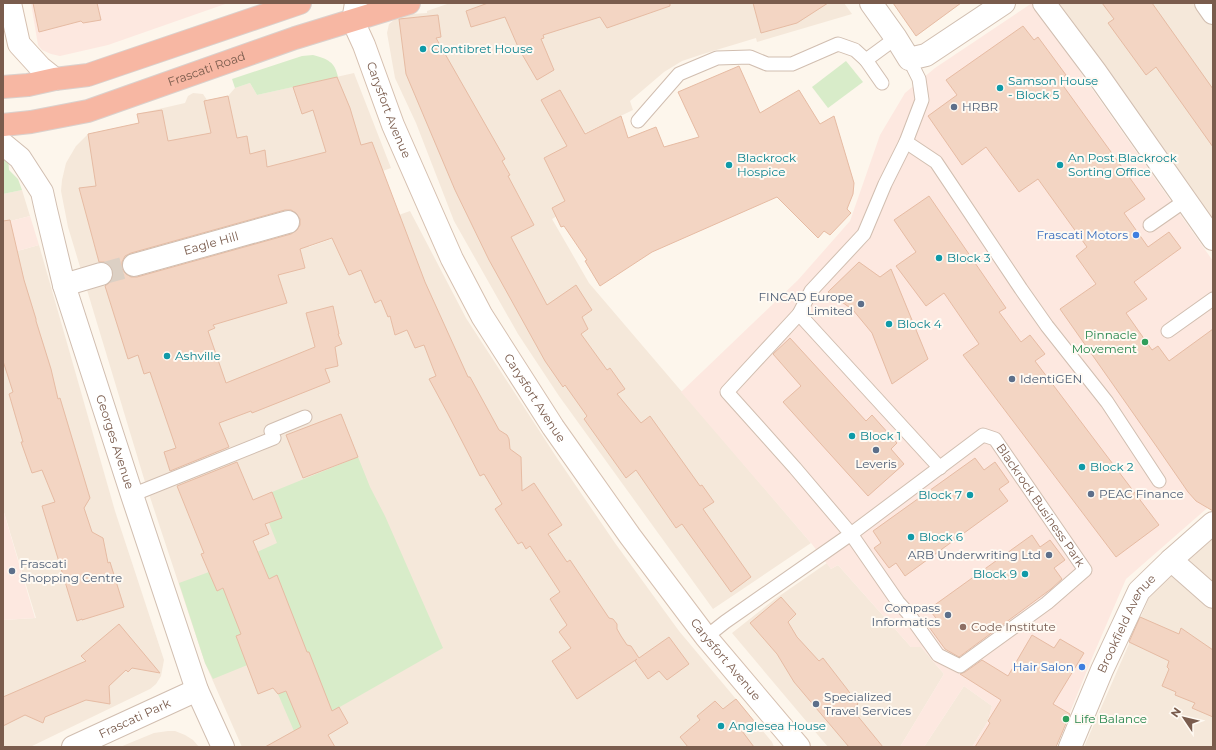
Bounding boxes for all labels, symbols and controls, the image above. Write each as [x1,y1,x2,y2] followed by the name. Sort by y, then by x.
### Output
[431,41,533,56] place label: Clontibret House
[418,44,428,54] marker: Clontibret House
[166,48,247,89] street label: Frascati Road
[364,59,415,160] street label: Carysfort Avenue
[1008,73,1098,102] place label: Samson House - Block 5
[995,83,1005,93] marker: Samson House - Block 5
[962,99,998,114] place label: HRBR
[949,102,959,112] marker: HRBR
[737,150,797,179] place label: Blackrock Hospice
[1068,150,1178,179] place label: An Post Blackrock Sorting Office
[724,160,734,170] marker: Blackrock Hospice
[1055,160,1065,170] marker: An Post Blackrock Sorting Office
[1036,227,1128,242] place label: Frascati Motors
[182,228,240,258] street label: Eagle Hill
[1131,230,1141,240] marker: Frascati Motors
[947,250,991,265] place label: Block 3
[934,253,944,263] marker: Block 3
[759,289,853,318] place label: FINCAD Europe Limited
[856,299,866,309] marker: FINCAD Europe Limited
[897,316,942,331] place label: Block 4
[884,319,894,329] marker: Block 4
[1072,327,1137,356] place label: Pinnacle Movement
[1140,337,1150,347] marker: Pinnacle Movement
[175,348,221,363] place label: Ashville
[162,351,172,361] marker: Ashville
[501,351,569,445] street label: Carysfort Avenue
[1020,371,1082,386] place label: IdentiGEN
[1007,374,1017,384] marker: IdentiGEN
[93,393,138,491] street label: Georges Avenue
[860,428,901,443] place label: Block 1
[847,431,857,441] marker: Block 1
[993,440,1089,570] street label: Blackrock Business Park
[871,445,881,455] marker: Leveris
[855,456,897,471] place label: Leveris
[1090,459,1134,474] place label: Block 2
[1077,462,1087,472] marker: Block 2
[1099,486,1184,501] place label: PEAC Finance
[918,487,962,502] place label: Block 7
[1086,489,1096,499] marker: PEAC Finance
[965,490,975,500] marker: Block 7
[919,529,963,544] place label: Block 6
[906,532,916,542] marker: Block 6
[908,547,1041,562] place label: ARB Underwriting Ltd
[1044,550,1054,560] marker: ARB Underwriting Ltd
[20,556,122,585] place label: Frascati Shopping Centre
[7,566,17,576] marker: Frascati Shopping Centre
[973,566,1017,581] place label: Block 9
[1020,569,1030,579] marker: Block 9
[1094,571,1159,675] street label: Brookfield Avenue
[872,600,940,629] place label: Compass Informatics
[943,610,953,620] marker: Compass Informatics
[688,615,764,703] street label: Carysfort Avenue
[971,619,1056,634] place label: Code Institute
[958,622,968,632] marker: Code Institute
[1013,659,1074,674] place label: Hair Salon
[1077,662,1087,672] marker: Hair Salon
[824,689,911,718] place label: Specialized Travel Services
[96,695,174,741] street label: Frascati Park
[1164,698,1204,738] north arrow
[811,699,821,709] marker: Specialized Travel Services
[1168,705,1184,720] text: N
[1074,711,1147,726] place label: Life Balance
[1061,714,1071,724] marker: Life Balance
[729,718,826,733] place label: Anglesea House
[716,721,726,731] marker: Anglesea House

